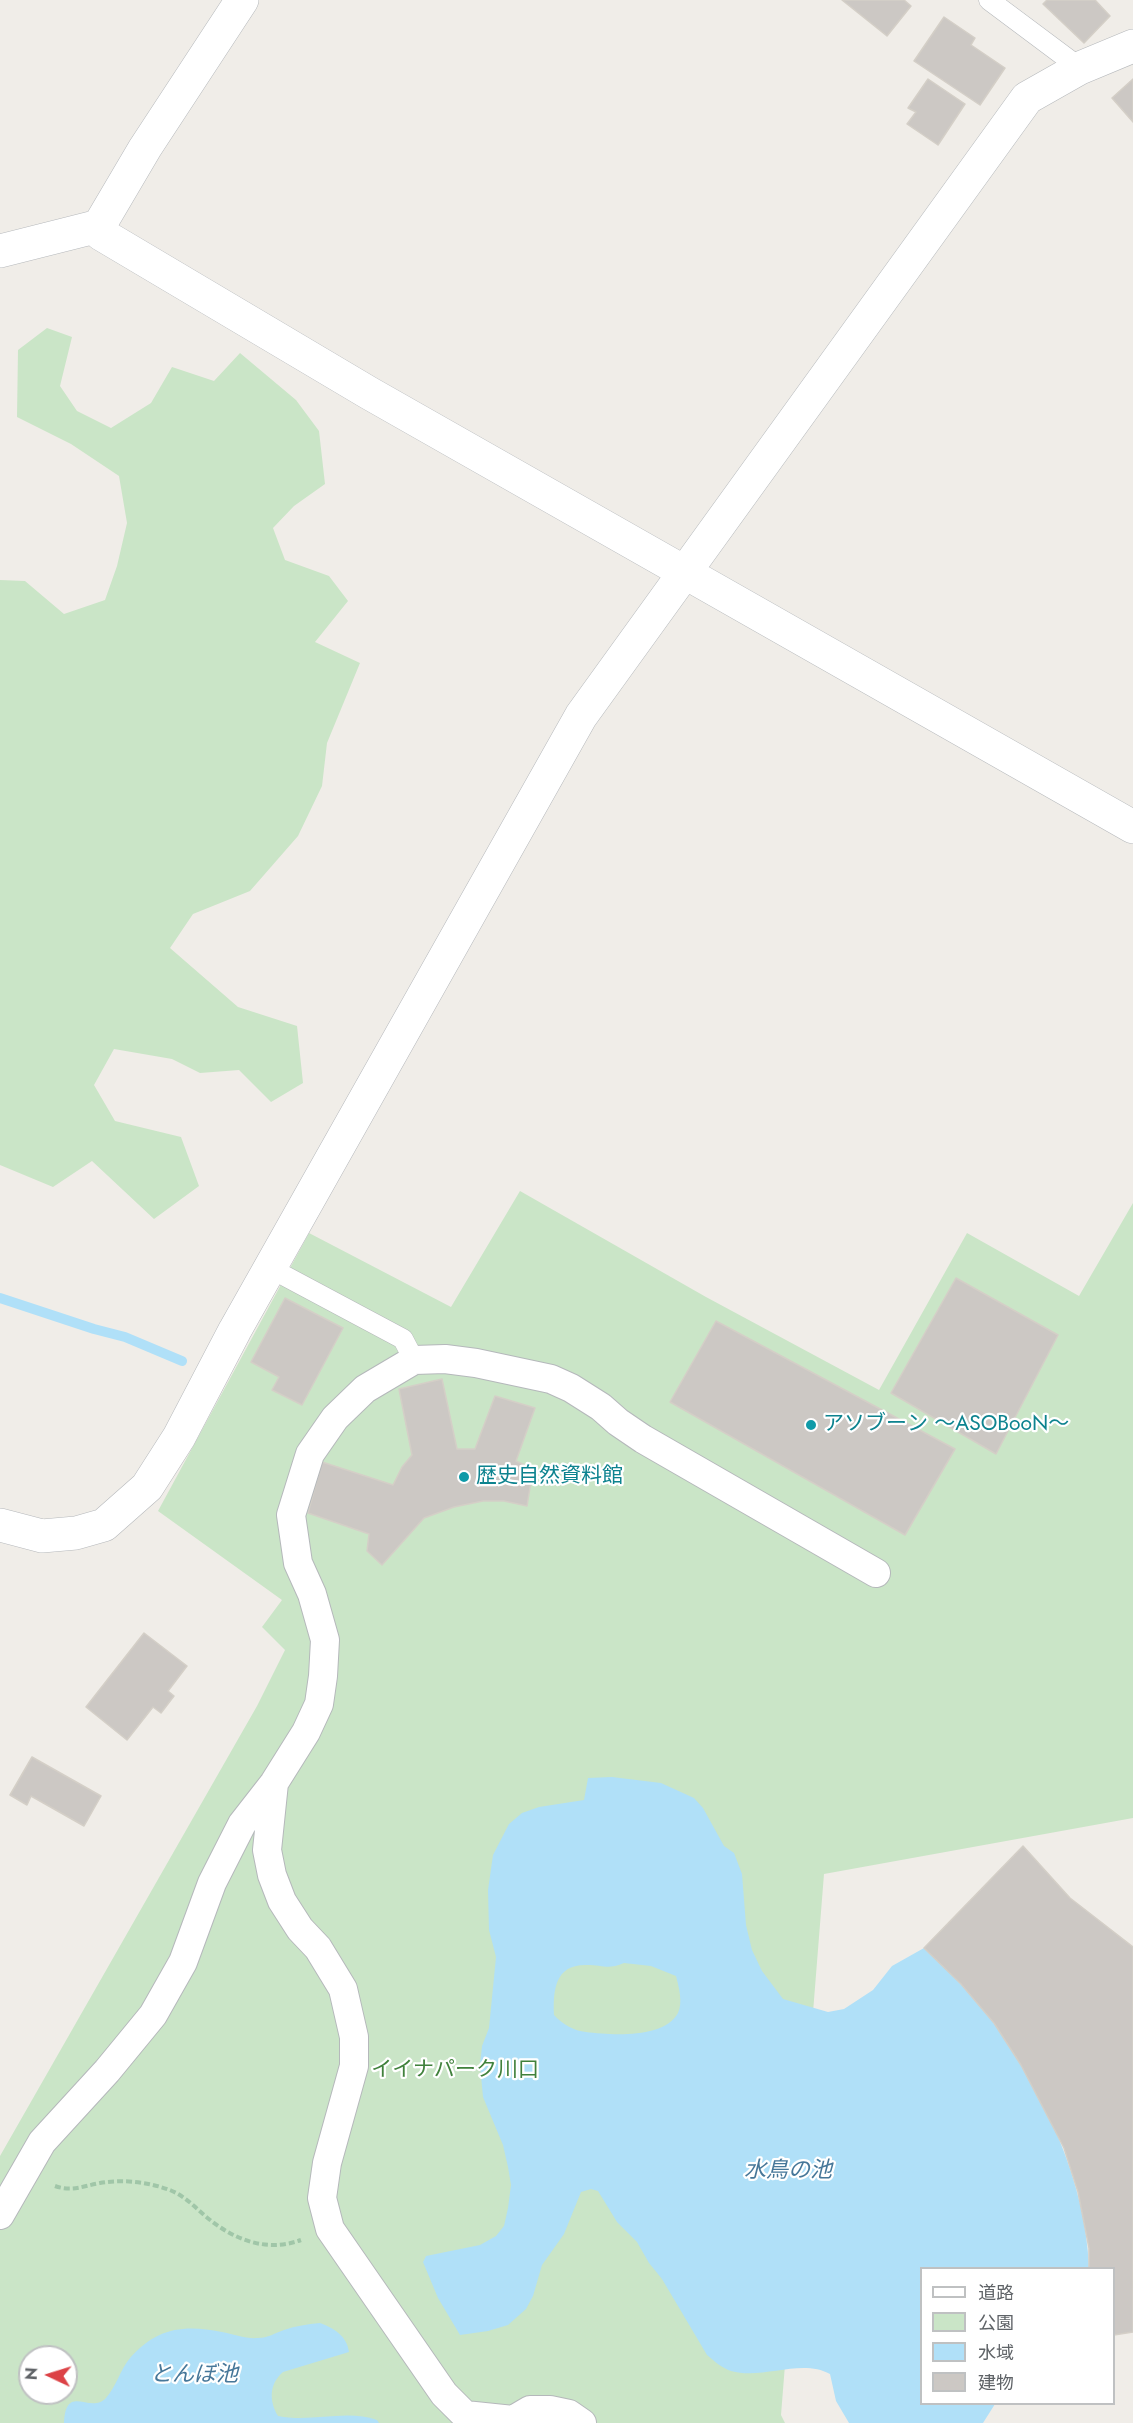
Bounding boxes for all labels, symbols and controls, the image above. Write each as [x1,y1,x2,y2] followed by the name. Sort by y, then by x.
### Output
[823,1412,1069,1438] place label: アソブーン ～ASOBooN～
[804,1418,818,1432] marker: アソブーン ～ASOBooN～
[476,1464,623,1490] place label: 歴史自然資料館
[457,1470,471,1484] marker: 歴史自然資料館
[371,2058,539,2084] park label: イイナパーク川口
[744,2159,832,2185] water label: 水鳥の池
[920,2267,1115,2405] legend
[978,2280,1014,2306] text: 道路
[978,2310,1014,2336] text: 公園
[978,2340,1014,2366] text: 水域
[18,2345,78,2405] north arrow
[150,2363,238,2389] water label: とんぼ池
[20,2367,43,2381] text: N
[978,2370,1014,2396] text: 建物

